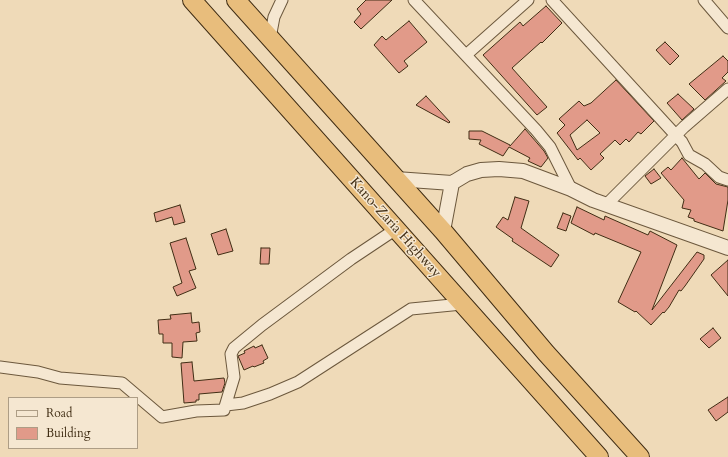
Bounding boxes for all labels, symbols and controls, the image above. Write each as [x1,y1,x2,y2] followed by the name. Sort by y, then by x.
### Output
[346,174,444,282] street label: Kano-Zaria Highway
[8,397,138,449] legend
[46,405,72,421] text: Road
[46,425,90,441] text: Building

